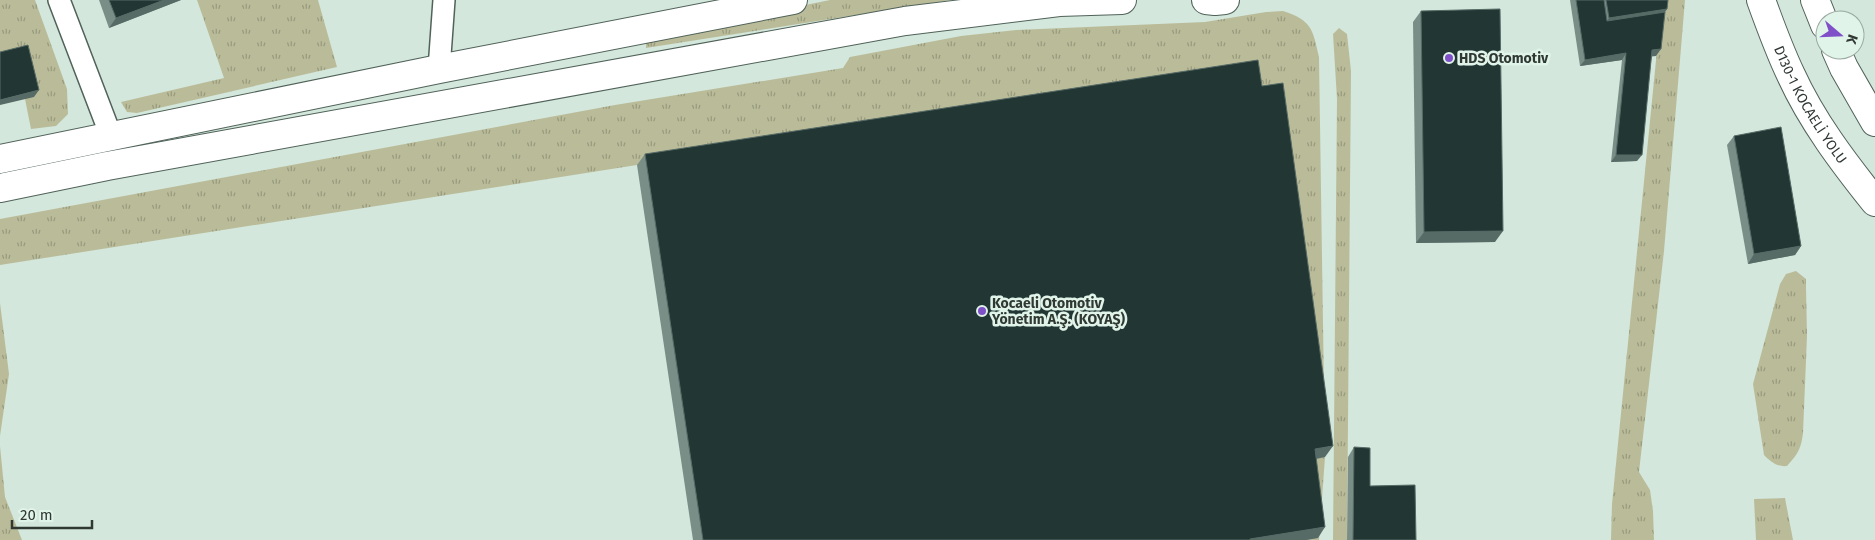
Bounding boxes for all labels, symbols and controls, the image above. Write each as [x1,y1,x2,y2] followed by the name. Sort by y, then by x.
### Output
[1815,10,1865,60] north arrow
[1842,32,1861,47] text: K
[1771,43,1851,167] street label: D130-1 KOCAELİ YOLU
[1459,50,1549,67] place label: HDS Otomotiv
[1443,52,1455,64] marker: HDS Otomotiv
[991,295,1125,329] place label: Kocaeli Otomotiv Yönetim A.Ş. (KOYAŞ)
[976,305,988,317] marker: Kocaeli Otomotiv Yönetim A.Ş. (KOYAŞ)
[12,498,92,530] scale bar
[20,506,53,524] text: 20 m

